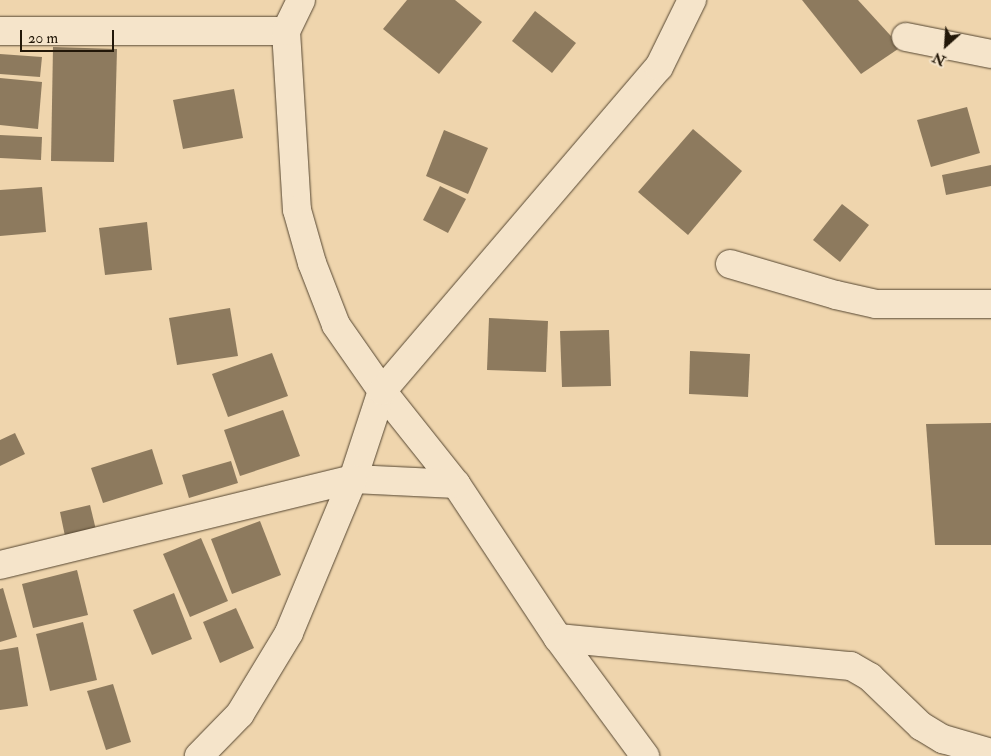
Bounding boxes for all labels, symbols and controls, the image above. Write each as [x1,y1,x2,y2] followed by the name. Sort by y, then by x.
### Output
[22,20,116,52] scale bar
[921,20,971,70] north arrow
[28,29,58,48] text: 20 m
[930,49,949,69] text: N

